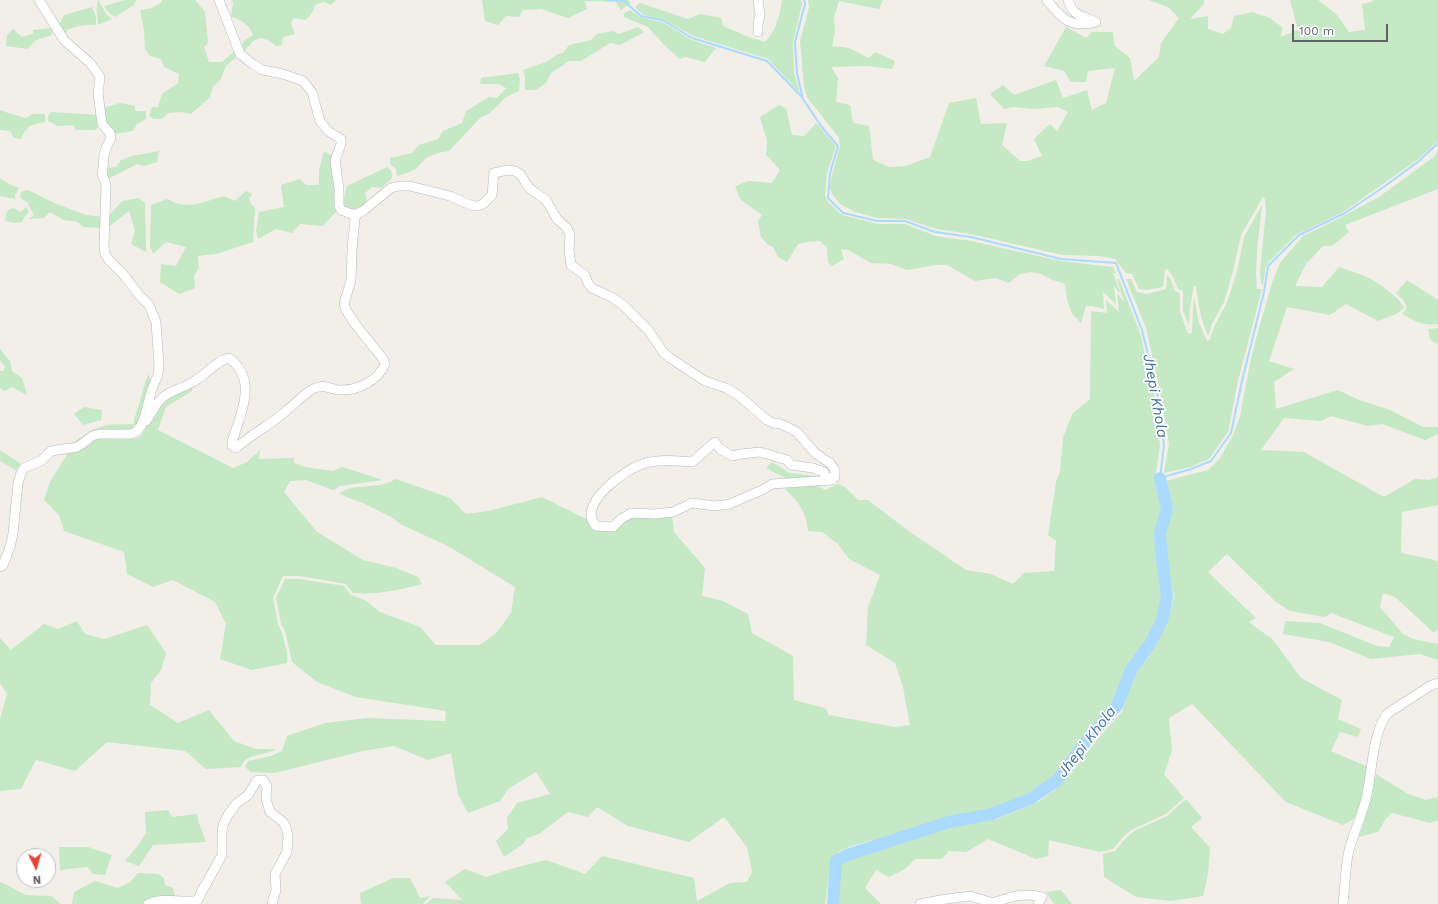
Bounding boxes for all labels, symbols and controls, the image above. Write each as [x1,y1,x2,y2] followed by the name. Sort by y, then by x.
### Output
[1294,16,1390,42] scale bar
[1299,24,1334,38] text: 100 m
[1139,353,1171,439] water label: Jhepi Khola
[1054,703,1120,781] water label: Jhepi Khola
[16,848,56,888] north arrow
[32,873,42,886] text: N

